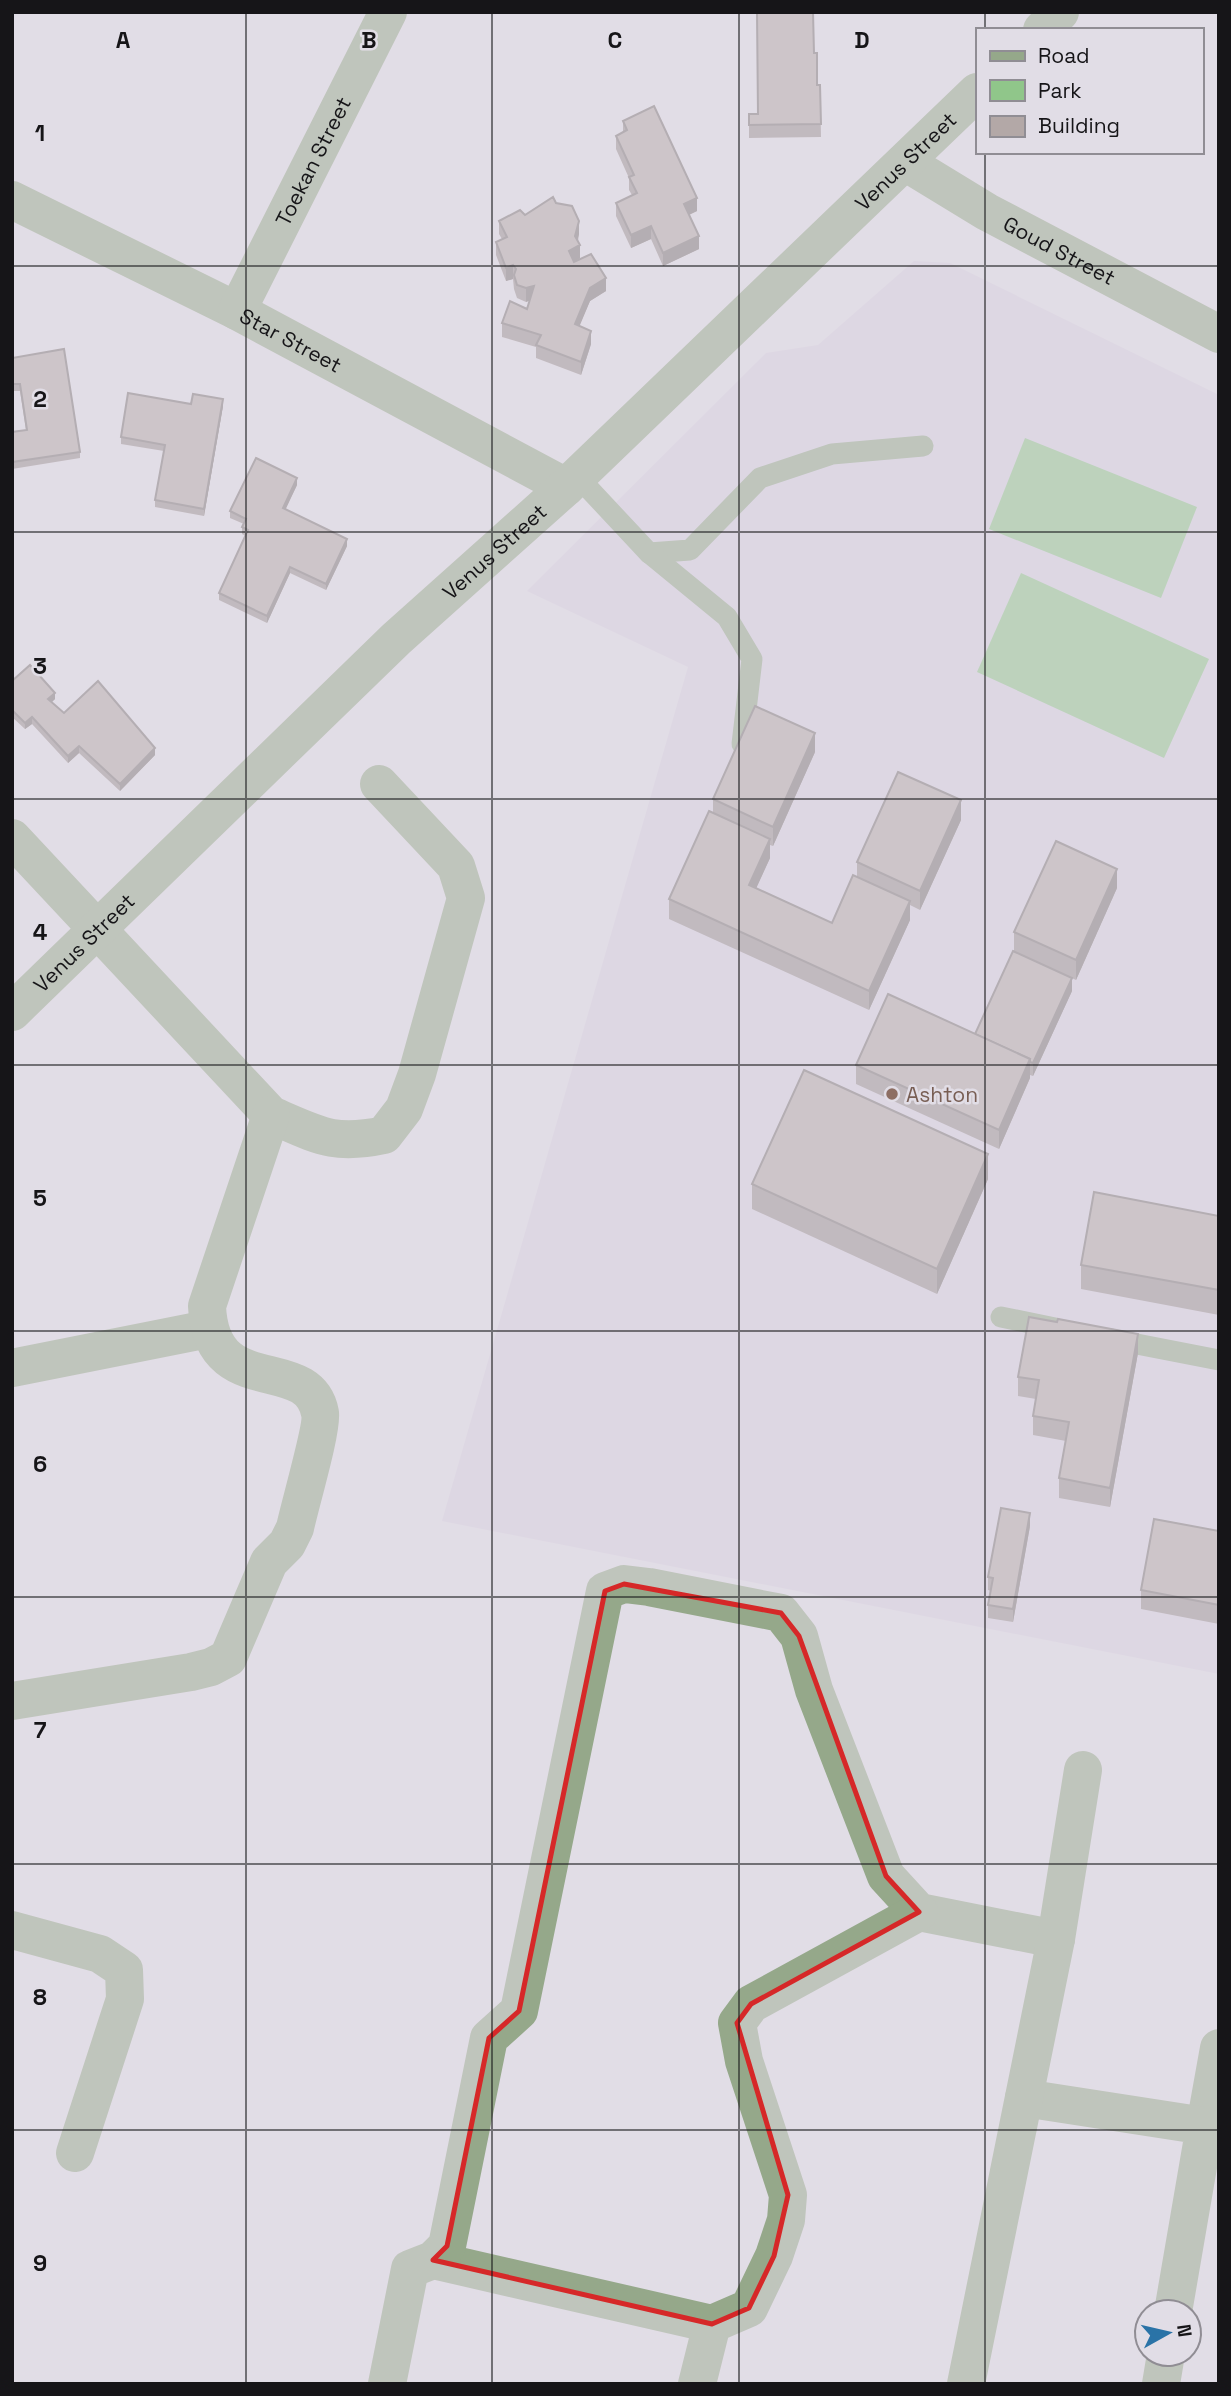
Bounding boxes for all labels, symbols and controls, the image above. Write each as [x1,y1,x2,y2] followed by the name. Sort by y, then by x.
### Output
[116,25,131,55] text: A
[361,25,377,55] text: B
[608,25,622,55] text: C
[854,25,870,55] text: D
[976,28,1203,154] legend
[1038,42,1090,69] text: Road
[1038,77,1082,104] text: Park
[269,92,357,230] street label: Toekan Street
[849,106,962,216] street label: Venus Street
[1038,112,1120,139] text: Building
[35,118,45,148] text: 1
[999,210,1120,291] street label: Goud Street
[235,301,347,378] street label: Star Street
[33,384,47,414] text: 2
[436,498,552,605] street label: Venus Street
[33,651,47,681] text: 3
[27,887,140,998] street label: Venus Street
[33,917,48,947] text: 4
[906,1081,978,1108] place label: Ashton
[884,1086,900,1102] marker: Ashton
[33,1183,47,1213] text: 5
[33,1449,47,1479] text: 6
[34,1715,47,1745] text: 7
[33,1982,47,2012] text: 8
[33,2248,47,2278] text: 9
[1133,2298,1203,2368] north arrow
[1171,2323,1198,2339] text: N

